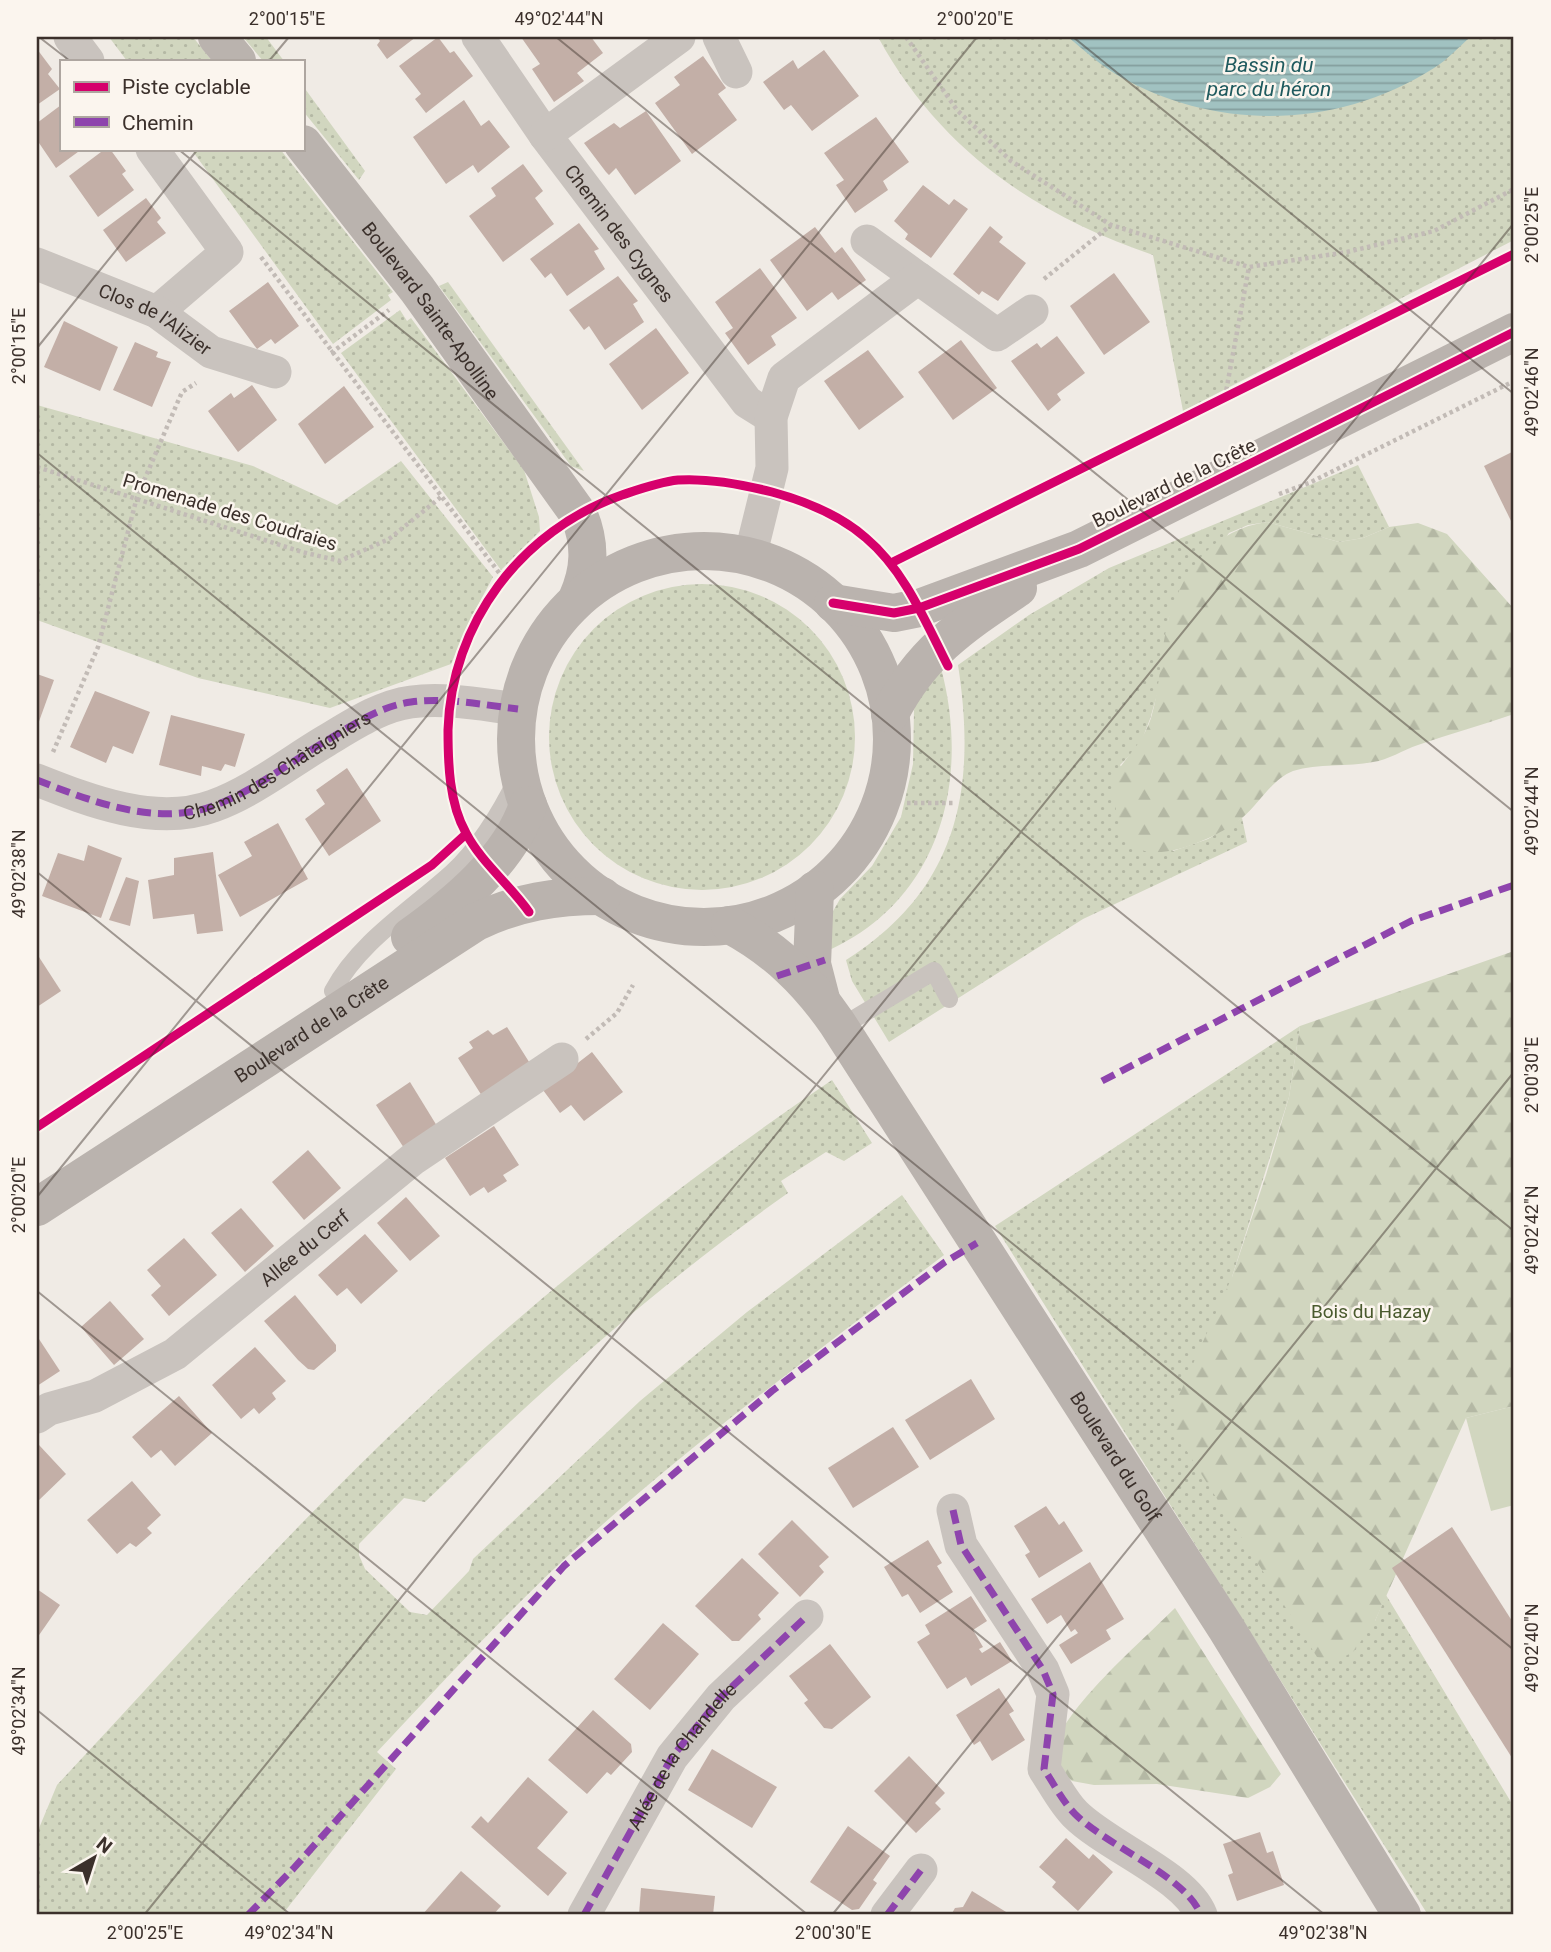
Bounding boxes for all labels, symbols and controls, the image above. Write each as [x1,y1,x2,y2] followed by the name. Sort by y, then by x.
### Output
[249,8,325,29] text: 2°00'15"E
[514,8,604,29] text: 49°02'44"N
[937,8,1013,29] text: 2°00'20"E
[1206,53,1331,101] water label: Bassin du parc du héron
[60,60,304,150] legend
[122,75,251,99] text: Piste cyclable
[122,111,194,135] text: Chemin
[560,160,679,307] street label: Chemin des Cygnes
[1521,187,1542,263] text: 2°00'25"E
[357,217,504,404] street label: Boulevard Sainte-Apolline
[95,278,217,360] street label: Clos de l'Alizier
[8,308,29,384] text: 2°00'15"E
[1521,347,1542,437] text: 49°02'46"N
[1089,433,1259,533] street label: Boulevard de la Crête
[120,468,340,556] street label: Promenade des Coudraies
[181,706,375,824] street label: Chemin des Châtaigniers
[1521,766,1542,856] text: 49°02'44"N
[8,829,29,919] text: 49°02'38"N
[230,971,393,1087] street label: Boulevard de la Crête
[1521,1037,1542,1113] text: 2°00'30"E
[8,1157,29,1233] text: 2°00'20"E
[1521,1185,1542,1275] text: 49°02'42"N
[255,1204,354,1291] street label: Allée du Cerf
[1311,1300,1431,1323] park label: Bois du Hazay
[1066,1387,1166,1526] street label: Boulevard du Golf
[1521,1603,1542,1693] text: 49°02'40"N
[8,1666,29,1756] text: 49°02'34"N
[622,1677,741,1834] street label: Allée de la Chandelle
[60,1822,130,1892] north arrow
[92,1832,117,1858] text: N
[107,1922,183,1943] text: 2°00'25"E
[244,1922,334,1943] text: 49°02'34"N
[795,1922,871,1943] text: 2°00'30"E
[1278,1922,1368,1943] text: 49°02'38"N

